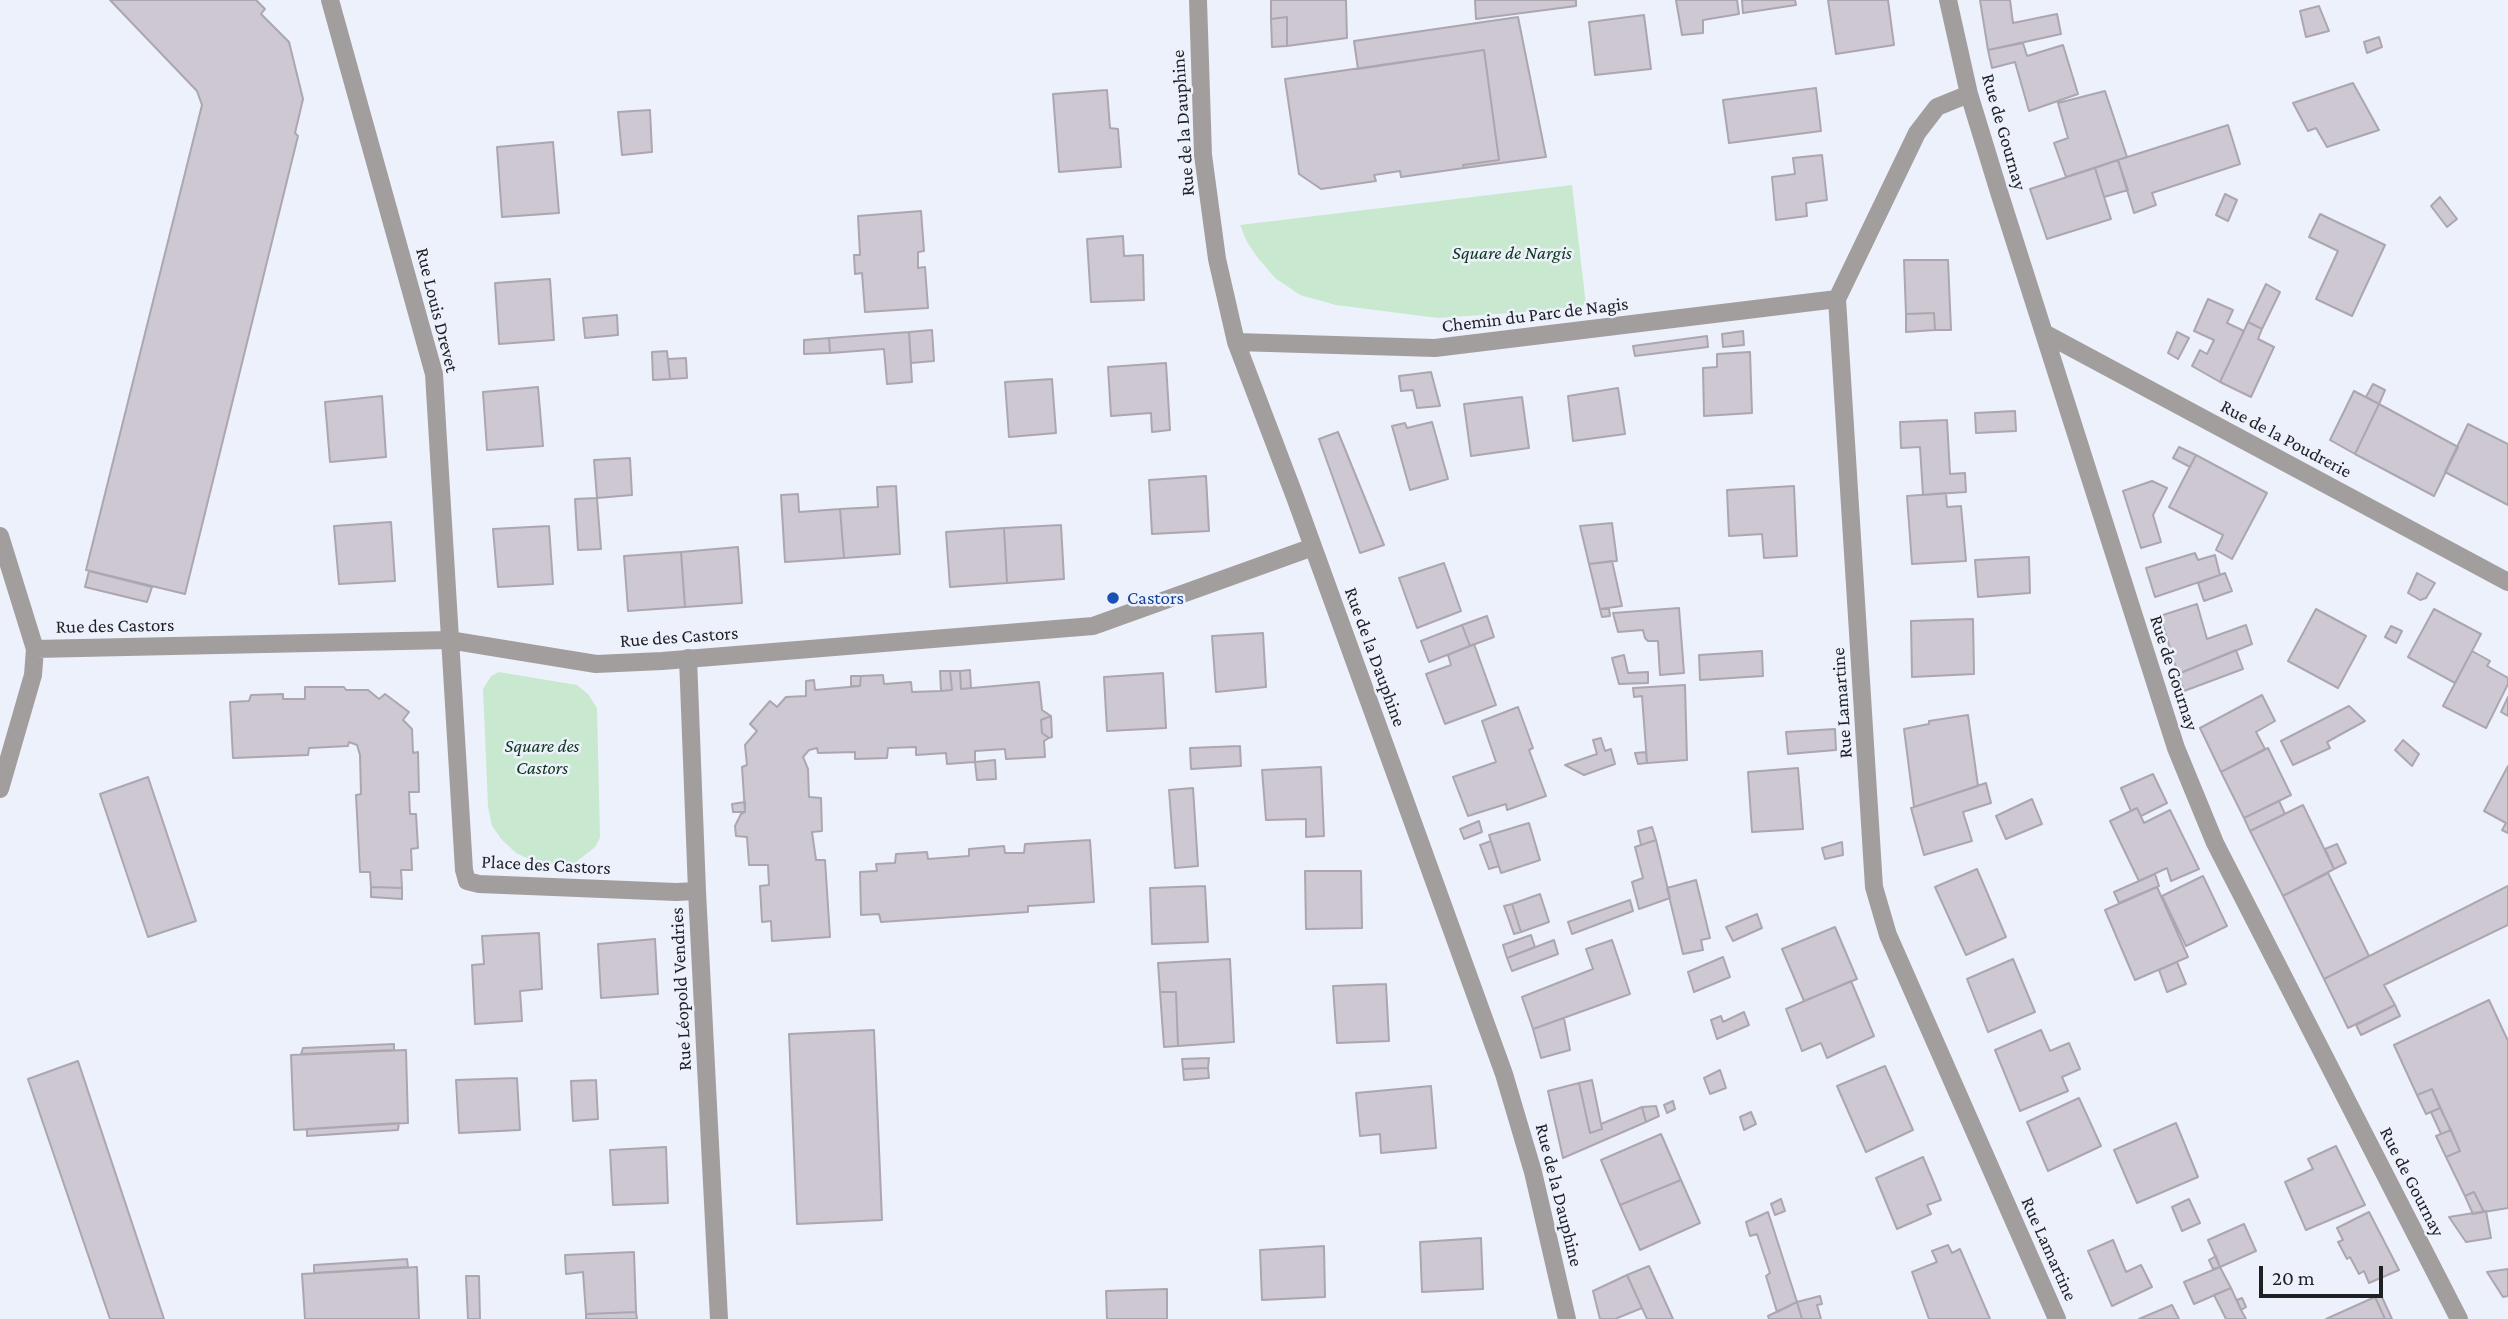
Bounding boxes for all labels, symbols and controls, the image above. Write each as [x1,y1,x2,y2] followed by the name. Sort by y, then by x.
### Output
[1167,49,1199,197] street label: Rue de la Dauphine
[1976,71,2032,193] street label: Rue de Gournay
[1452,242,1572,264] park label: Square de Nargis
[410,245,464,375] street label: Rue Louis Drevet
[1440,292,1630,338] street label: Chemin du Parc de Nagis
[2217,395,2355,483] street label: Rue de la Poudrerie
[1339,584,1411,730] street label: Rue de la Dauphine
[1127,587,1184,609] place label: Castors
[1105,590,1121,606] marker: Castors
[2145,612,2203,734] street label: Rue de Gournay
[55,614,175,638] street label: Rue des Castors
[619,621,739,653] street label: Rue des Castors
[1827,647,1857,759] street label: Rue Lamartine
[505,735,579,779] park label: Square des Castors
[481,850,611,880] street label: Place des Castors
[665,907,697,1071] street label: Rue Léopold Vendries
[1530,1121,1588,1269] street label: Rue de la Dauphine
[2375,1123,2449,1241] street label: Rue de Gournay
[2016,1194,2082,1304] street label: Rue Lamartine
[2263,1252,2387,1296] scale bar
[2272,1266,2315,1290] text: 20 m

